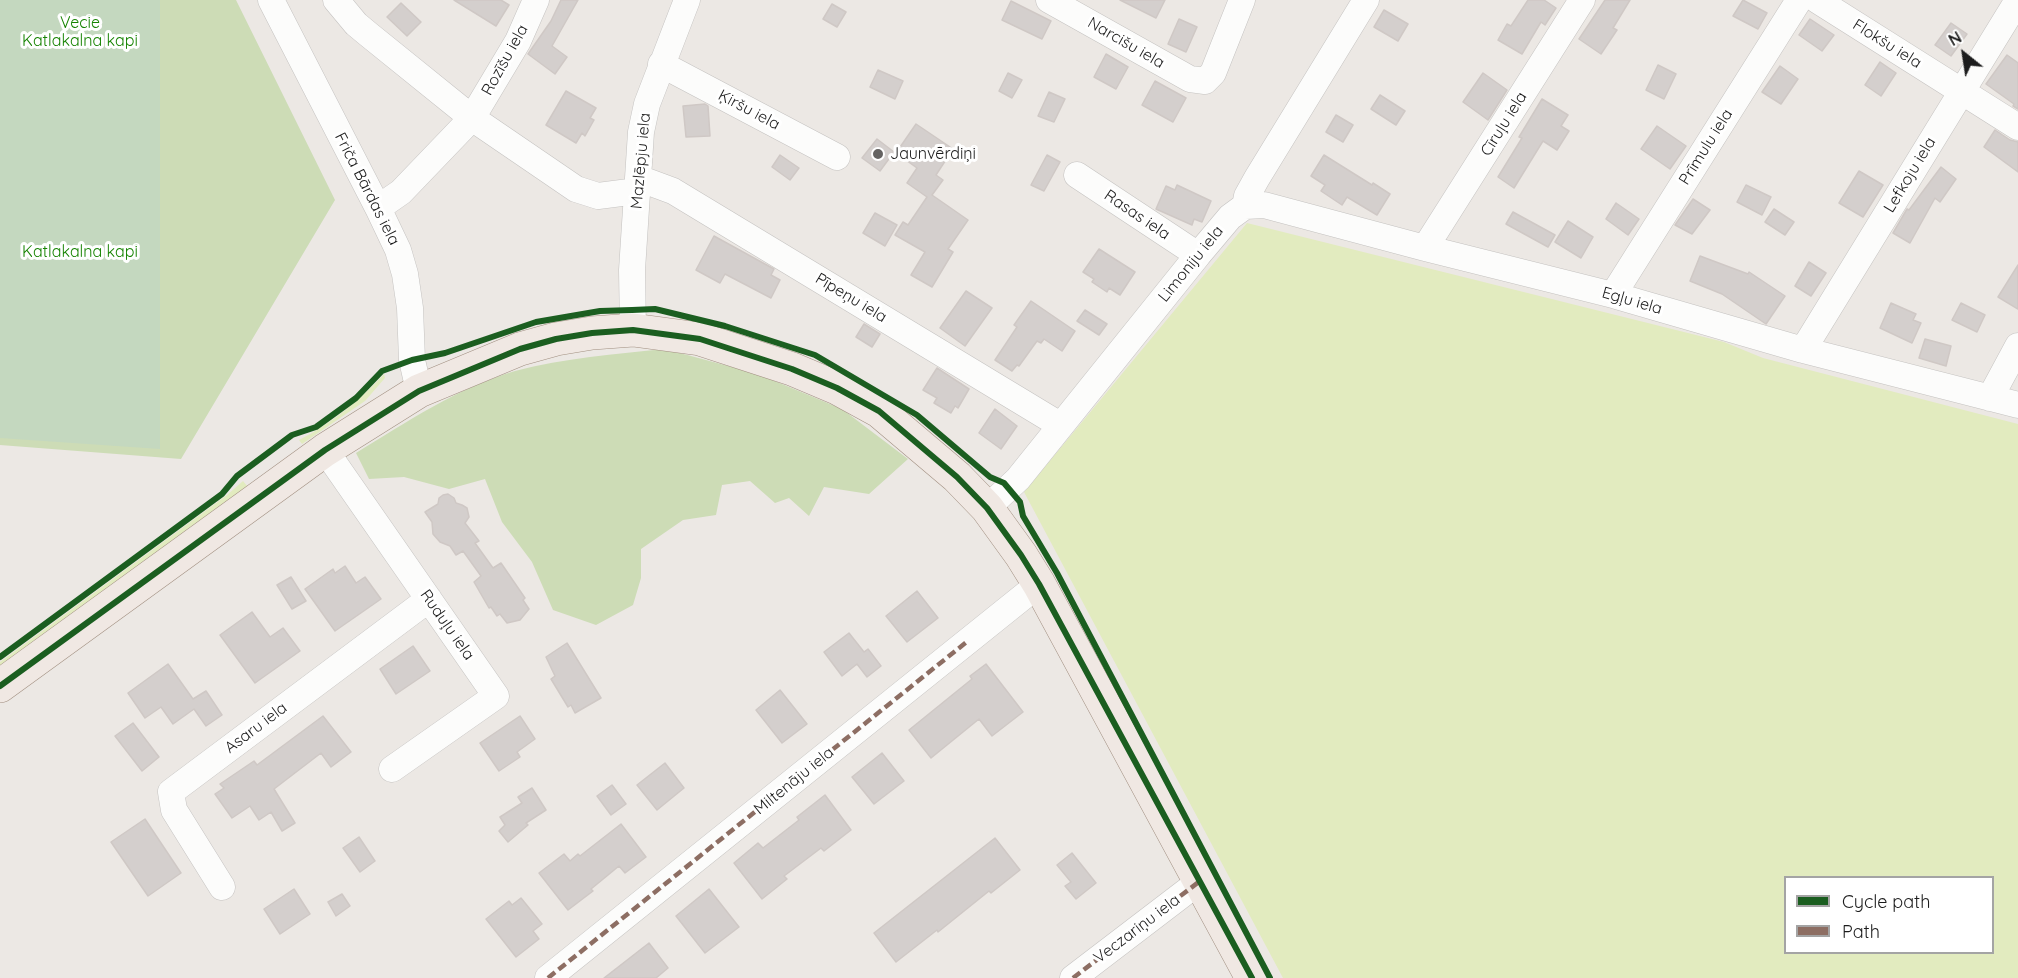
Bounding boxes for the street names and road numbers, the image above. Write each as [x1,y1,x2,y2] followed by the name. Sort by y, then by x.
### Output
[1084,13,1168,73] street label: Narcišu iela
[1849,15,1925,73] street label: Flokšu iela
[478,21,532,99] street label: Rozīšu iela
[715,86,783,134] street label: Ķiršu iela
[1477,88,1531,160] street label: Cīruļu iela
[1675,106,1737,188] street label: Prīmulu iela
[627,112,655,210] street label: Mazlēpju iela
[330,129,404,249] street label: Friča Bārdas iela
[1880,134,1940,216] street label: Lefkoju iela
[1100,186,1174,244] street label: Rasas iela
[1154,222,1228,306] street label: Limoniju iela
[812,269,890,327] street label: Pīpeņu iela
[1600,283,1664,319] street label: Egļu iela
[416,586,478,664] street label: Ruduļu iela
[221,698,291,758] street label: Asaru iela
[750,743,838,819] street label: Miltenāju iela
[1090,890,1184,968] street label: Veczariņu iela

